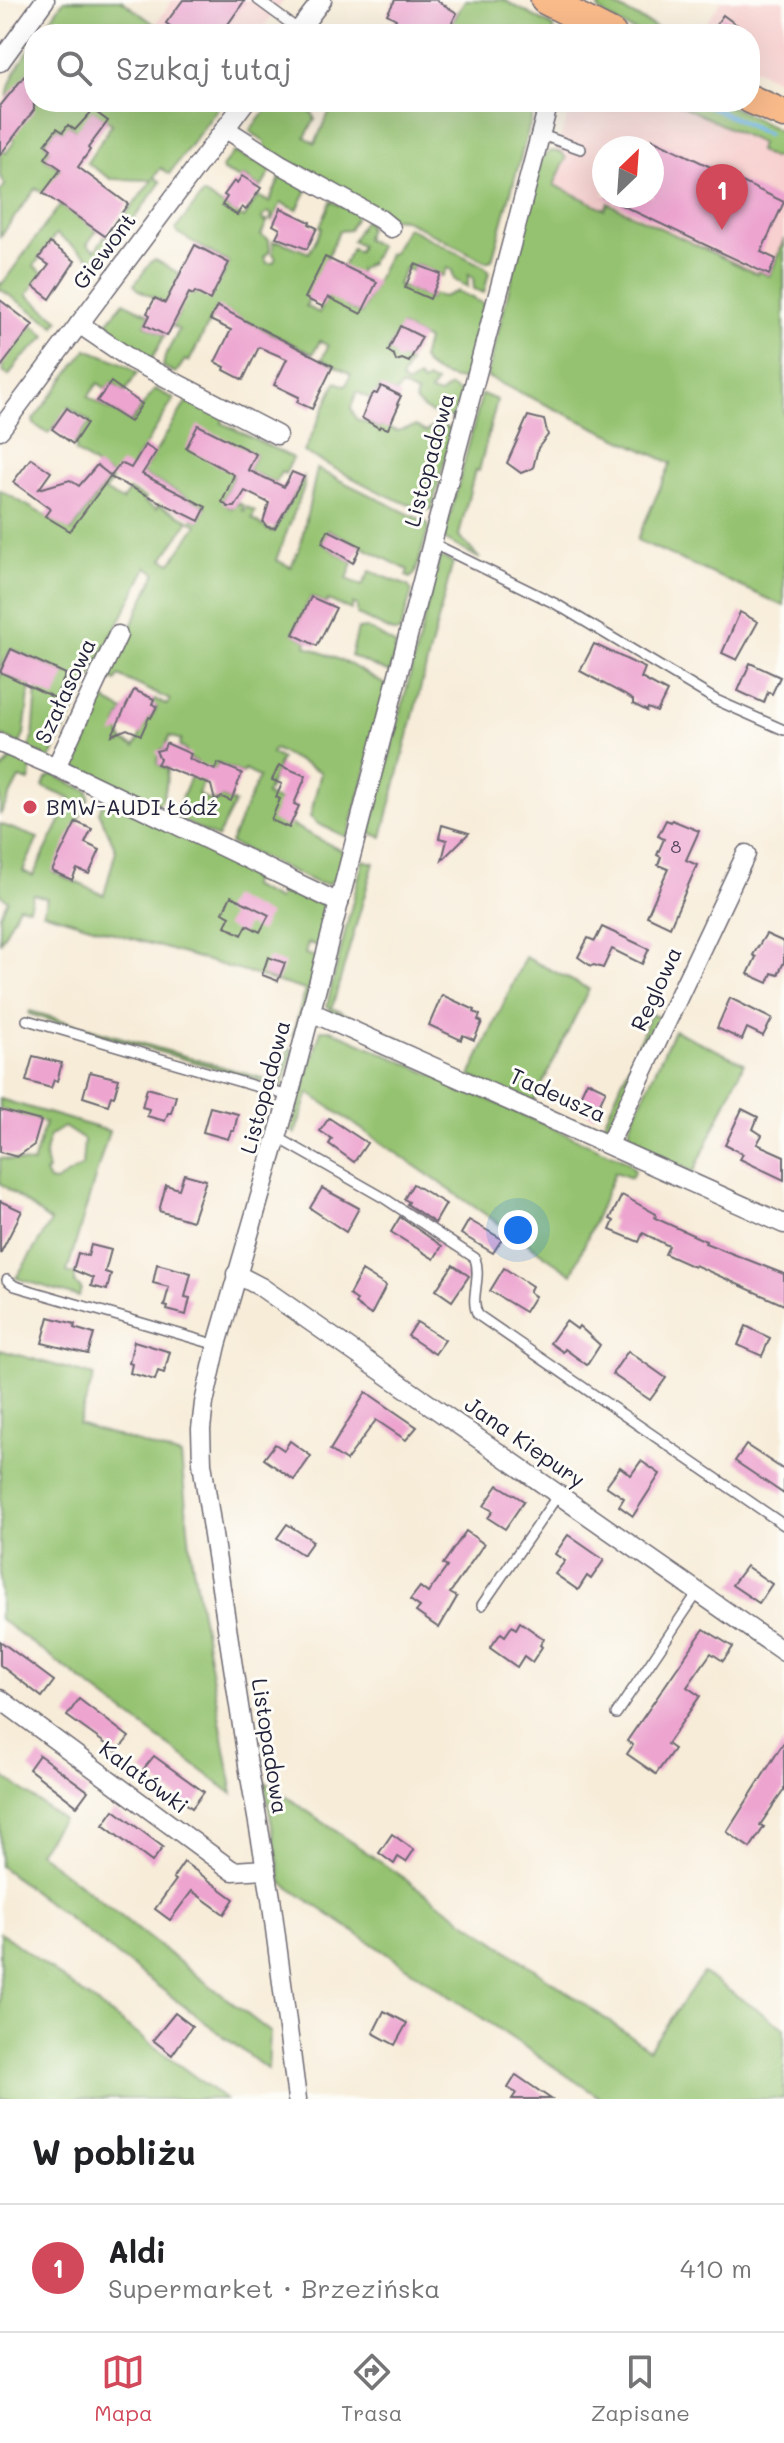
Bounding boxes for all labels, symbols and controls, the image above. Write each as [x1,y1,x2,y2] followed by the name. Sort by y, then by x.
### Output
[24,24,760,112] search box
[52,46,96,90] icon: search
[116,48,292,88] text: Szukaj tutaj
[592,136,664,208] north arrow
[696,164,748,230] pin: 1
[65,207,142,295] street label: Giewont
[397,390,460,530] street label: Listopadowa
[27,633,102,748] street label: Szałasowa
[46,792,218,821] place label: BMW-AUDI Łódź
[21,798,39,816] marker: BMW-AUDI Łódź
[671,834,682,858] house number: 8
[623,942,688,1036] street label: Reglowa
[233,1017,296,1157] street label: Listopadowa
[506,1061,611,1129] street label: Tadeusza
[498,1210,538,1250] your location
[459,1389,591,1494] street label: Jana Kiepury
[245,1676,296,1816] street label: Listopadowa
[94,1734,195,1820] street label: Kalatówki
[32,2129,196,2174] text: W pobliżu
[108,2231,166,2271] text: Aldi
[52,2251,64,2285] text: 1
[680,2251,752,2285] text: 410 m
[108,2271,441,2305] text: Supermarket · Brzezińska
[94,2350,153,2427] tab: Mapa
[341,2350,402,2427] tab: Trasa
[591,2350,690,2427] tab: Zapisane

